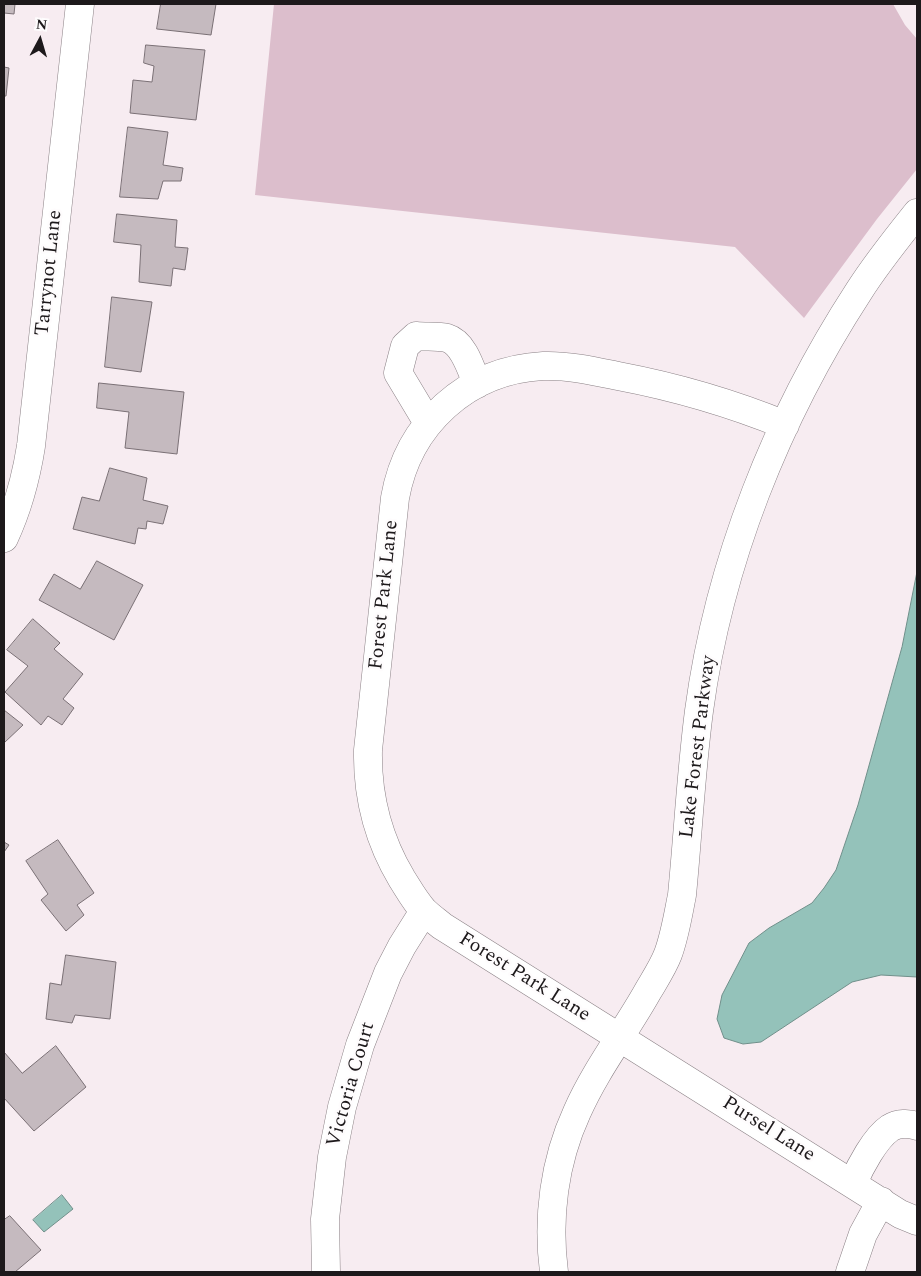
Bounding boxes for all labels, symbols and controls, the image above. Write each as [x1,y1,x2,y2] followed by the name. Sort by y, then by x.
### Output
[35,14,48,36] text: N
[15,15,65,65] north arrow
[31,209,69,337] street label: Tarrynot Lane
[365,519,405,671] street label: Forest Park Lane
[676,654,722,840] street label: Lake Forest Parkway
[454,928,594,1028] street label: Forest Park Lane
[323,1020,381,1150] street label: Victoria Court
[717,1092,819,1168] street label: Pursel Lane

